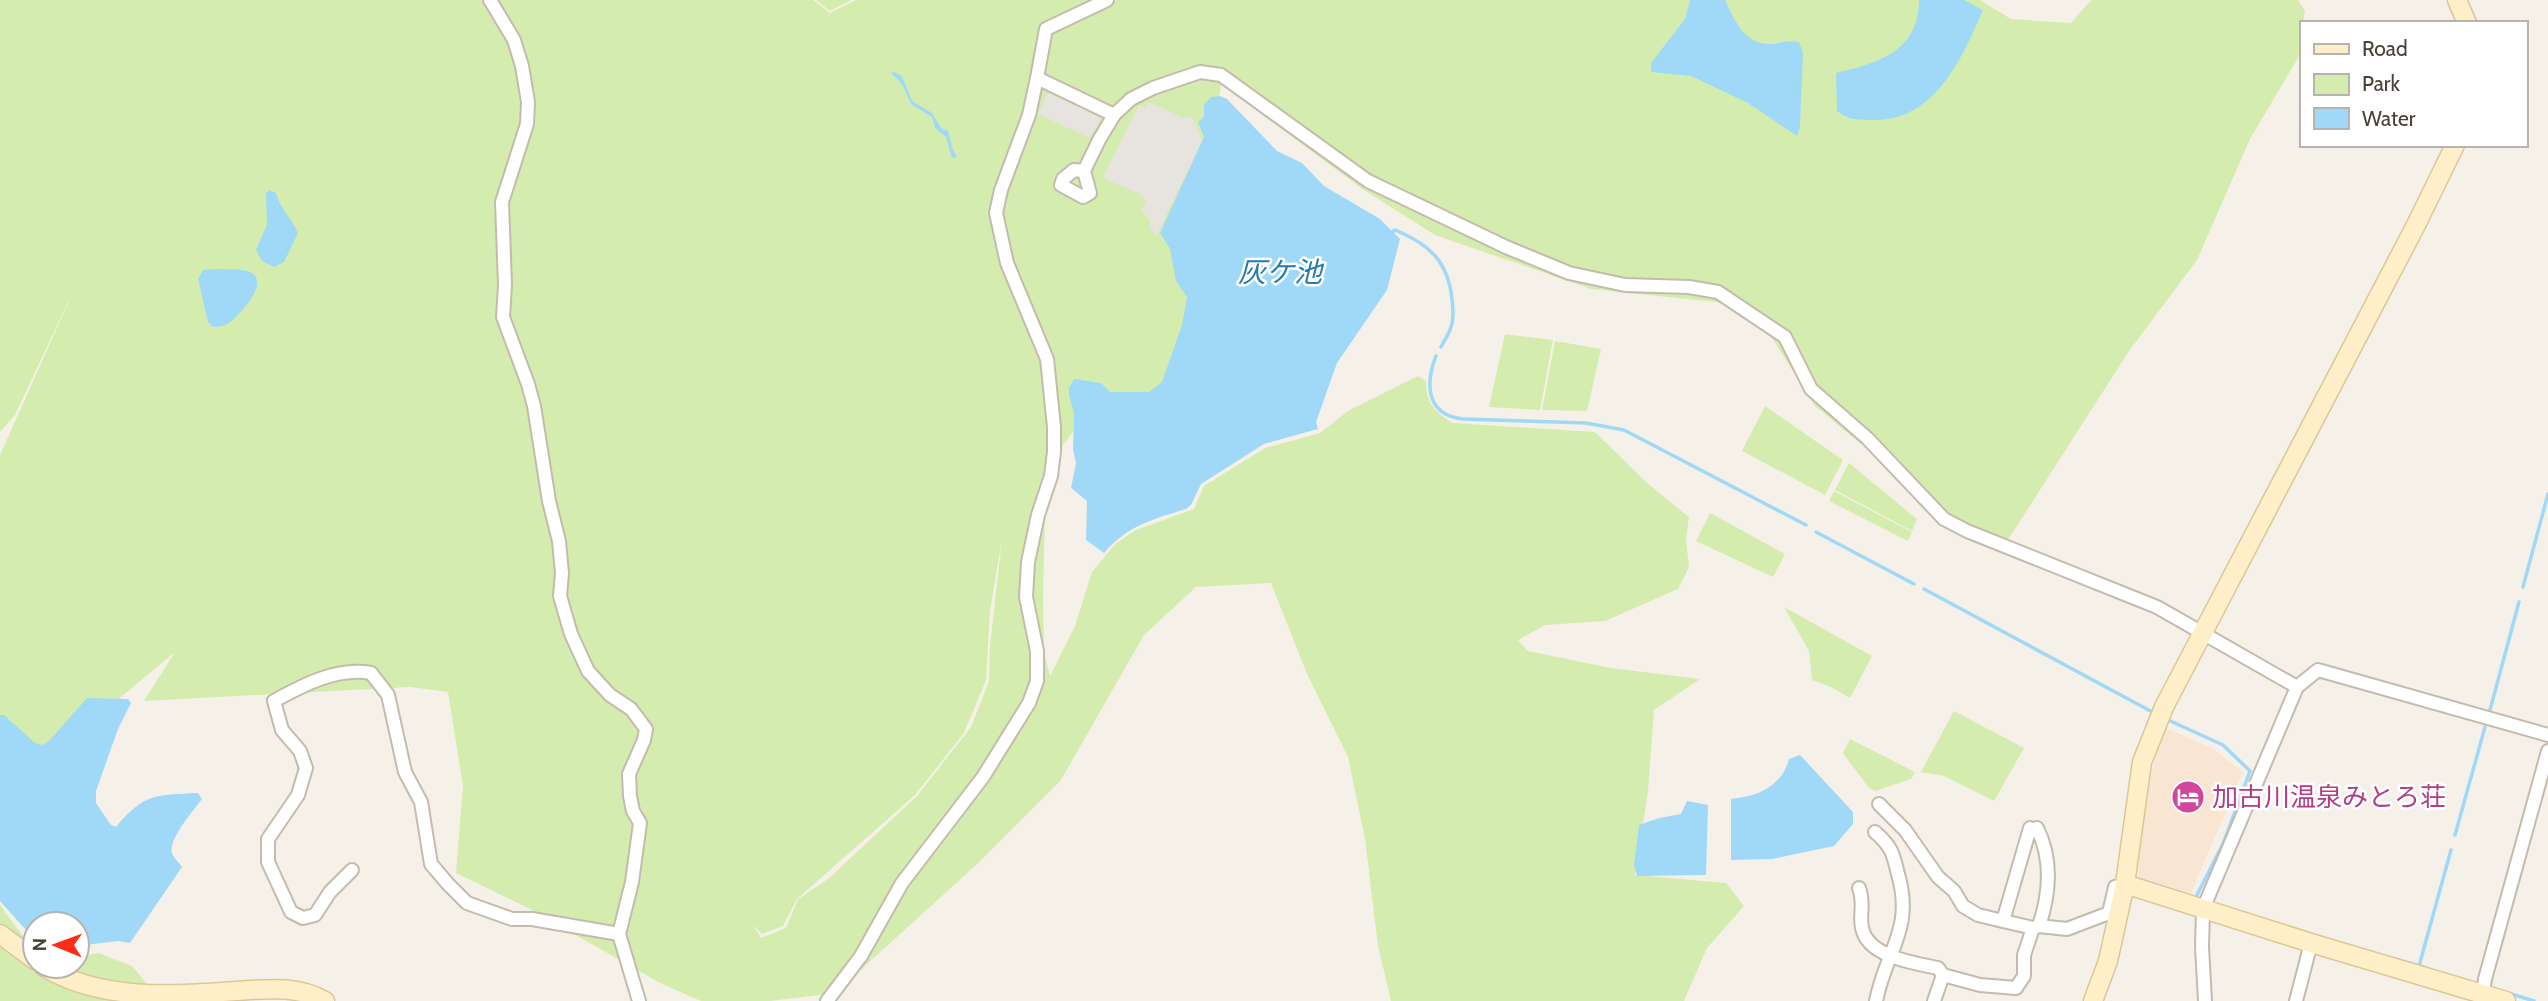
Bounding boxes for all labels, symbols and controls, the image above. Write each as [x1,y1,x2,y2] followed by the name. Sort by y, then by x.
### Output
[2300,21,2527,147] legend
[2362,36,2408,61] text: Road
[2362,71,2400,96] text: Park
[2362,106,2416,131] text: Water
[1238,255,1325,289] water label: 灰ケ池
[2169,778,2207,816] hotel icon: 加古川温泉みとろ荘
[2212,781,2446,813] place label: 加古川温泉みとろ荘
[21,910,91,980] north arrow
[28,938,51,952] text: N

